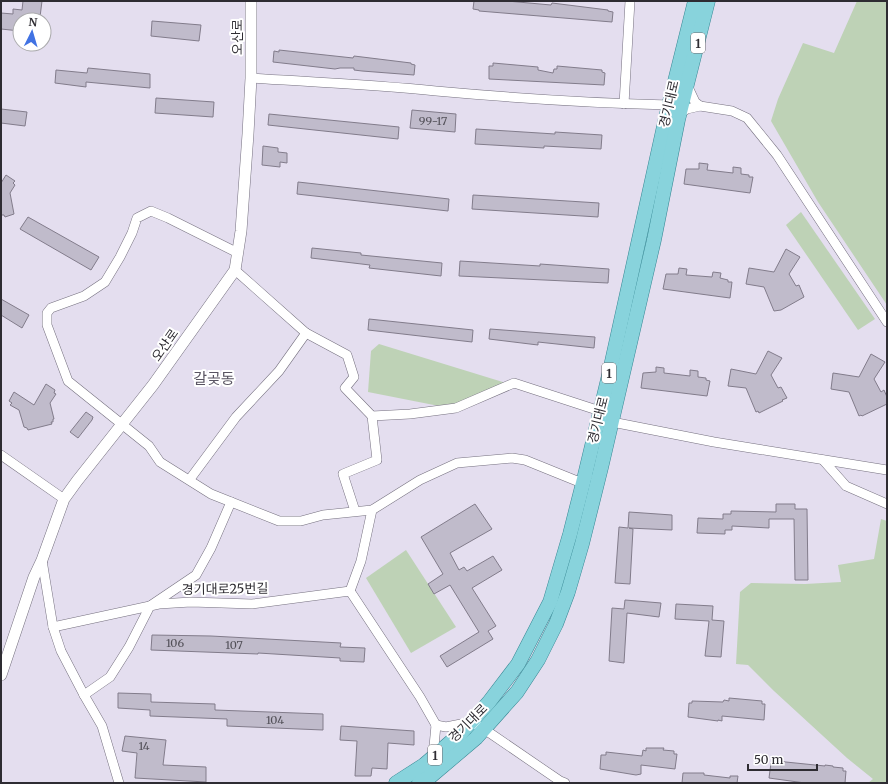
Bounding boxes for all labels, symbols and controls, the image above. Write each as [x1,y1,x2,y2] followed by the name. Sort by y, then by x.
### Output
[12,12,52,52] north arrow
[28,15,38,29] text: N
[229,19,246,55] street label: 오산로
[691,33,705,53] road number: 1
[655,79,683,129] street label: 경기대로
[419,114,447,128] house number: 99-17
[148,325,182,365] street label: 오산로
[602,363,616,383] road number: 1
[193,369,235,388] district label: 갈곶동
[584,395,612,445] street label: 경기대로
[182,580,268,598] street label: 경기대로25번길
[166,636,184,650] house number: 106
[225,638,243,652] house number: 107
[445,700,491,746] street label: 경기대로
[266,713,284,727] house number: 104
[138,739,150,753] house number: 14
[428,745,442,765] road number: 1
[748,746,817,772] scale bar
[754,752,783,767] text: 50 m

